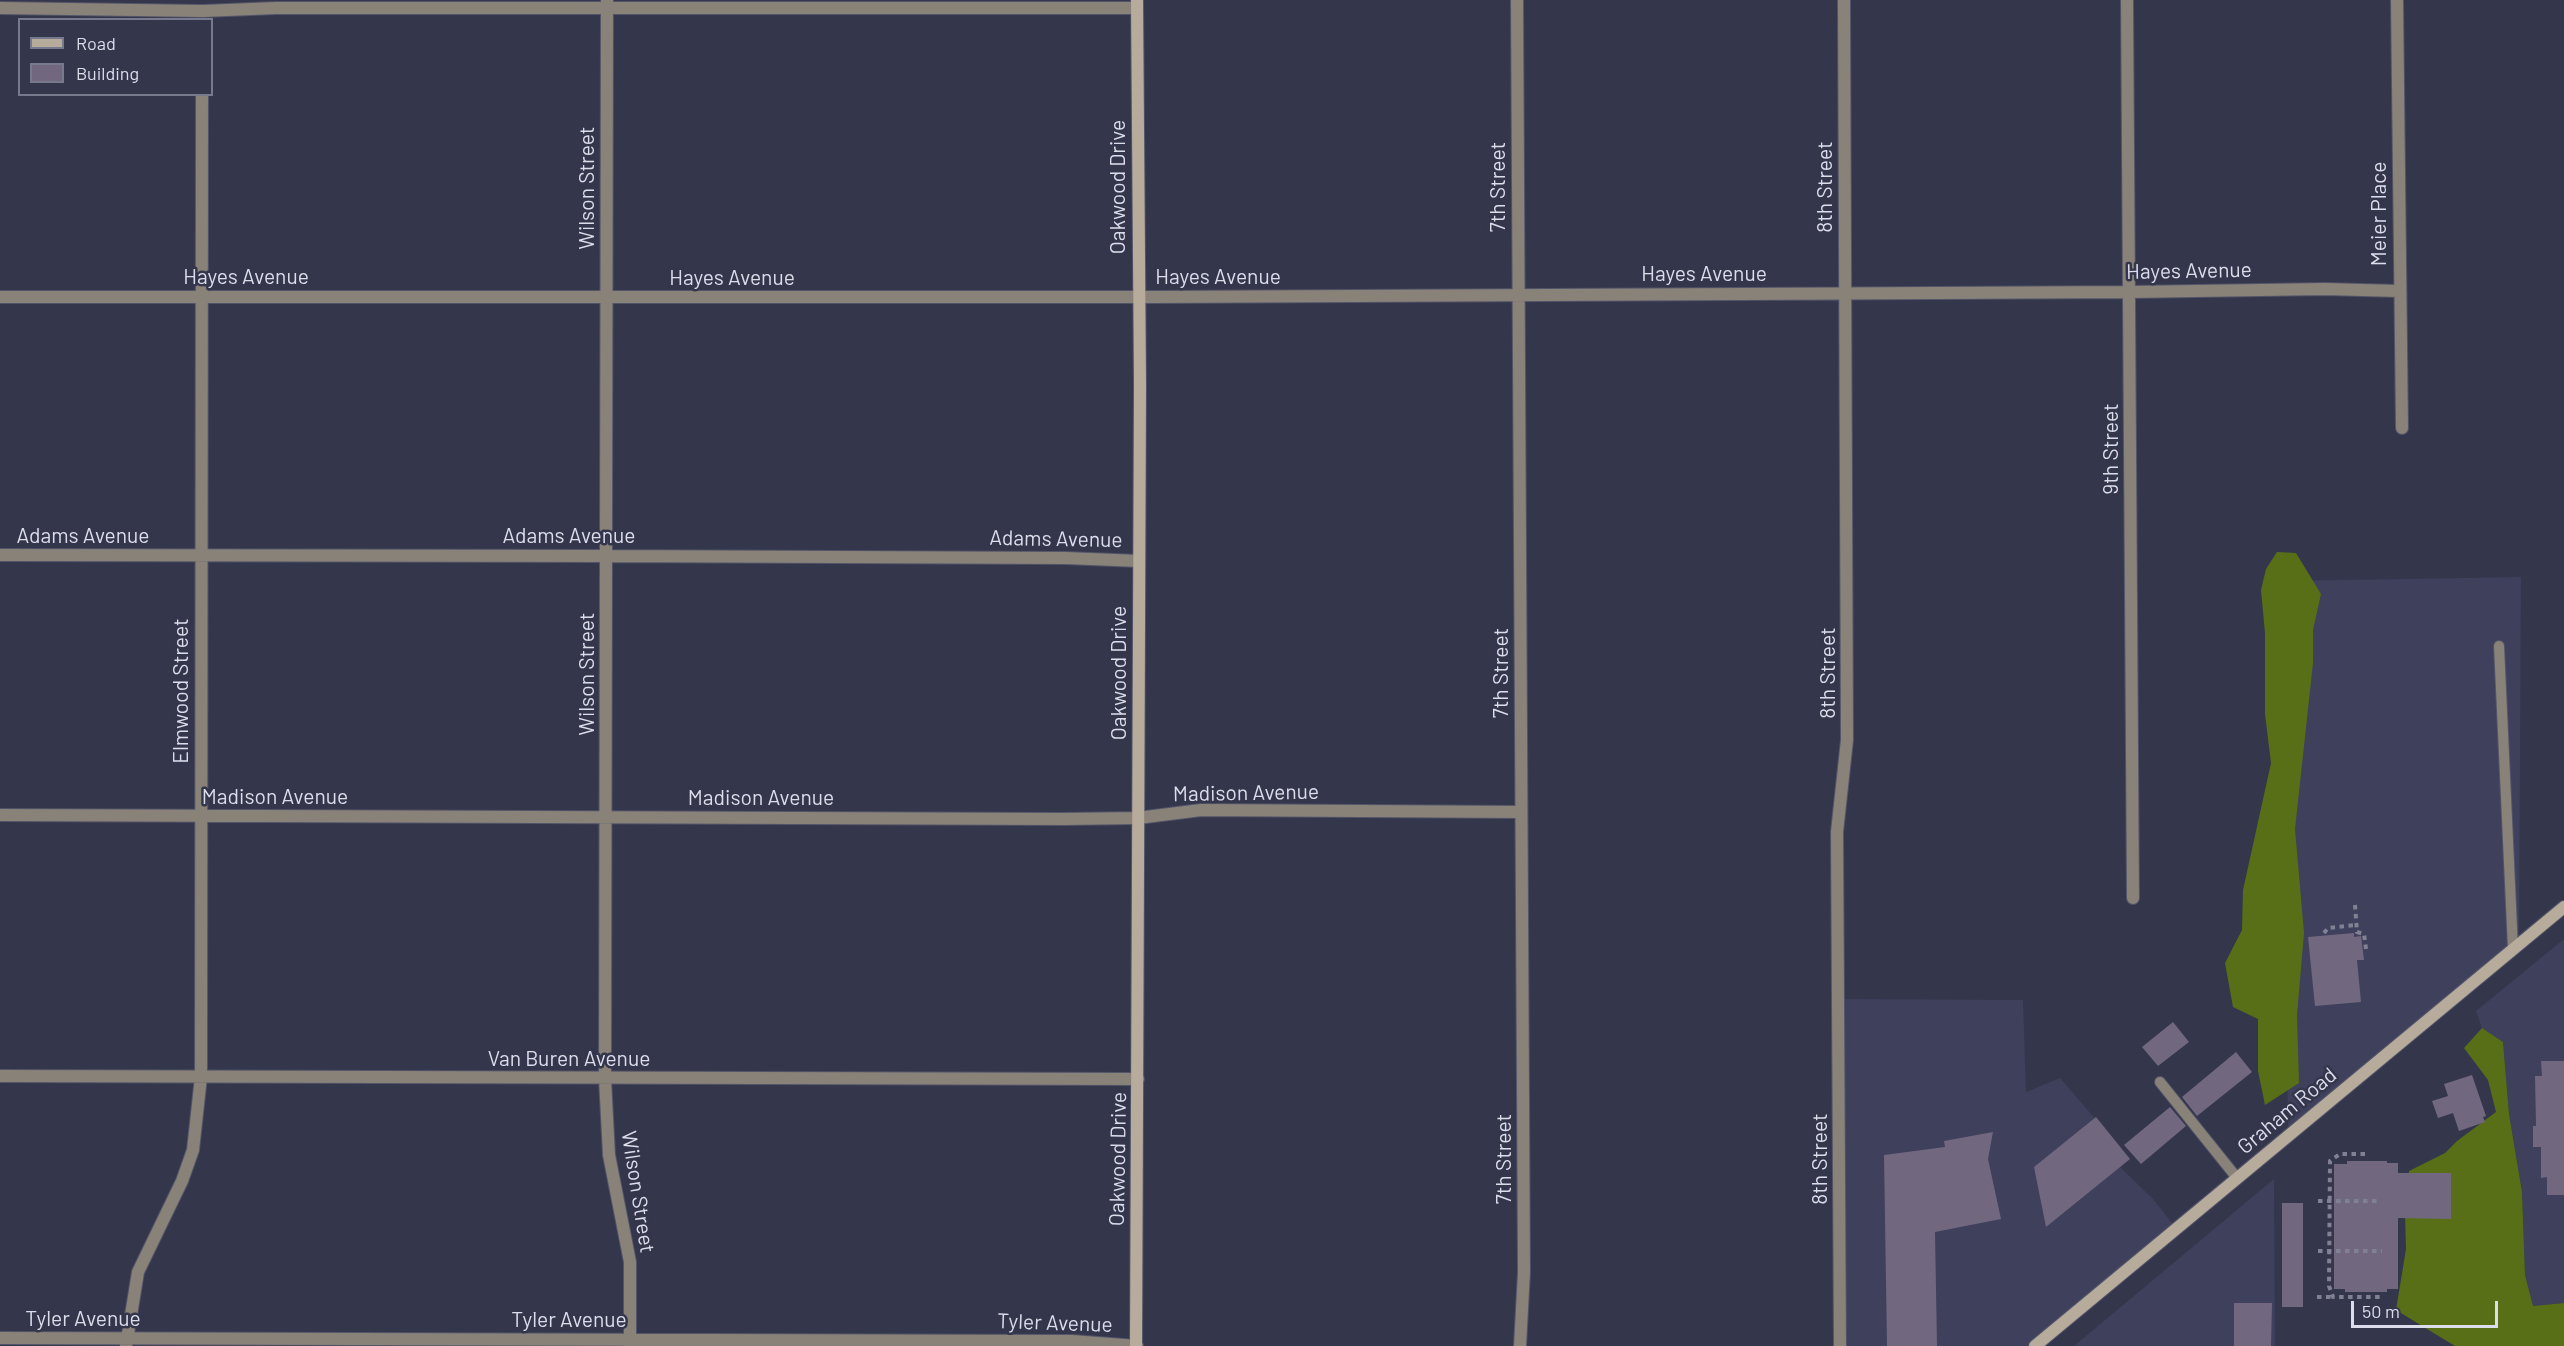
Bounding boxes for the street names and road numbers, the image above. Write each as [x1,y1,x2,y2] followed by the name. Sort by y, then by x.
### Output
[1105,120,1131,254] street label: Oakwood Drive
[574,126,600,250] street label: Wilson Street
[1812,141,1838,233] street label: 8th Street
[1485,142,1511,232] street label: 7th Street
[2366,162,2392,266] street label: Meier Place
[2126,257,2252,285] street label: Hayes Avenue
[1641,261,1767,287] street label: Hayes Avenue
[183,264,309,290] street label: Hayes Avenue
[1155,264,1281,290] street label: Hayes Avenue
[669,265,795,291] street label: Hayes Avenue
[2098,403,2124,495] street label: 9th Street
[16,523,150,549] street label: Adams Avenue
[502,523,636,549] street label: Adams Avenue
[989,525,1123,553] street label: Adams Avenue
[1106,606,1132,740] street label: Oakwood Drive
[574,612,600,736] street label: Wilson Street
[168,618,194,764] street label: Elmwood Street
[1815,627,1841,719] street label: 8th Street
[1488,628,1514,718] street label: 7th Street
[1173,779,1319,807] street label: Madison Avenue
[202,784,348,810] street label: Madison Avenue
[688,785,834,811] street label: Madison Avenue
[488,1046,650,1072] street label: Van Buren Avenue
[2232,1062,2342,1160] street label: Graham Road
[1104,1092,1132,1226] street label: Oakwood Drive
[1807,1113,1833,1205] street label: 8th Street
[1491,1114,1517,1204] street label: 7th Street
[616,1129,660,1255] street label: Wilson Street
[25,1306,141,1332] street label: Tyler Avenue
[511,1307,627,1333] street label: Tyler Avenue
[997,1308,1113,1338] street label: Tyler Avenue

